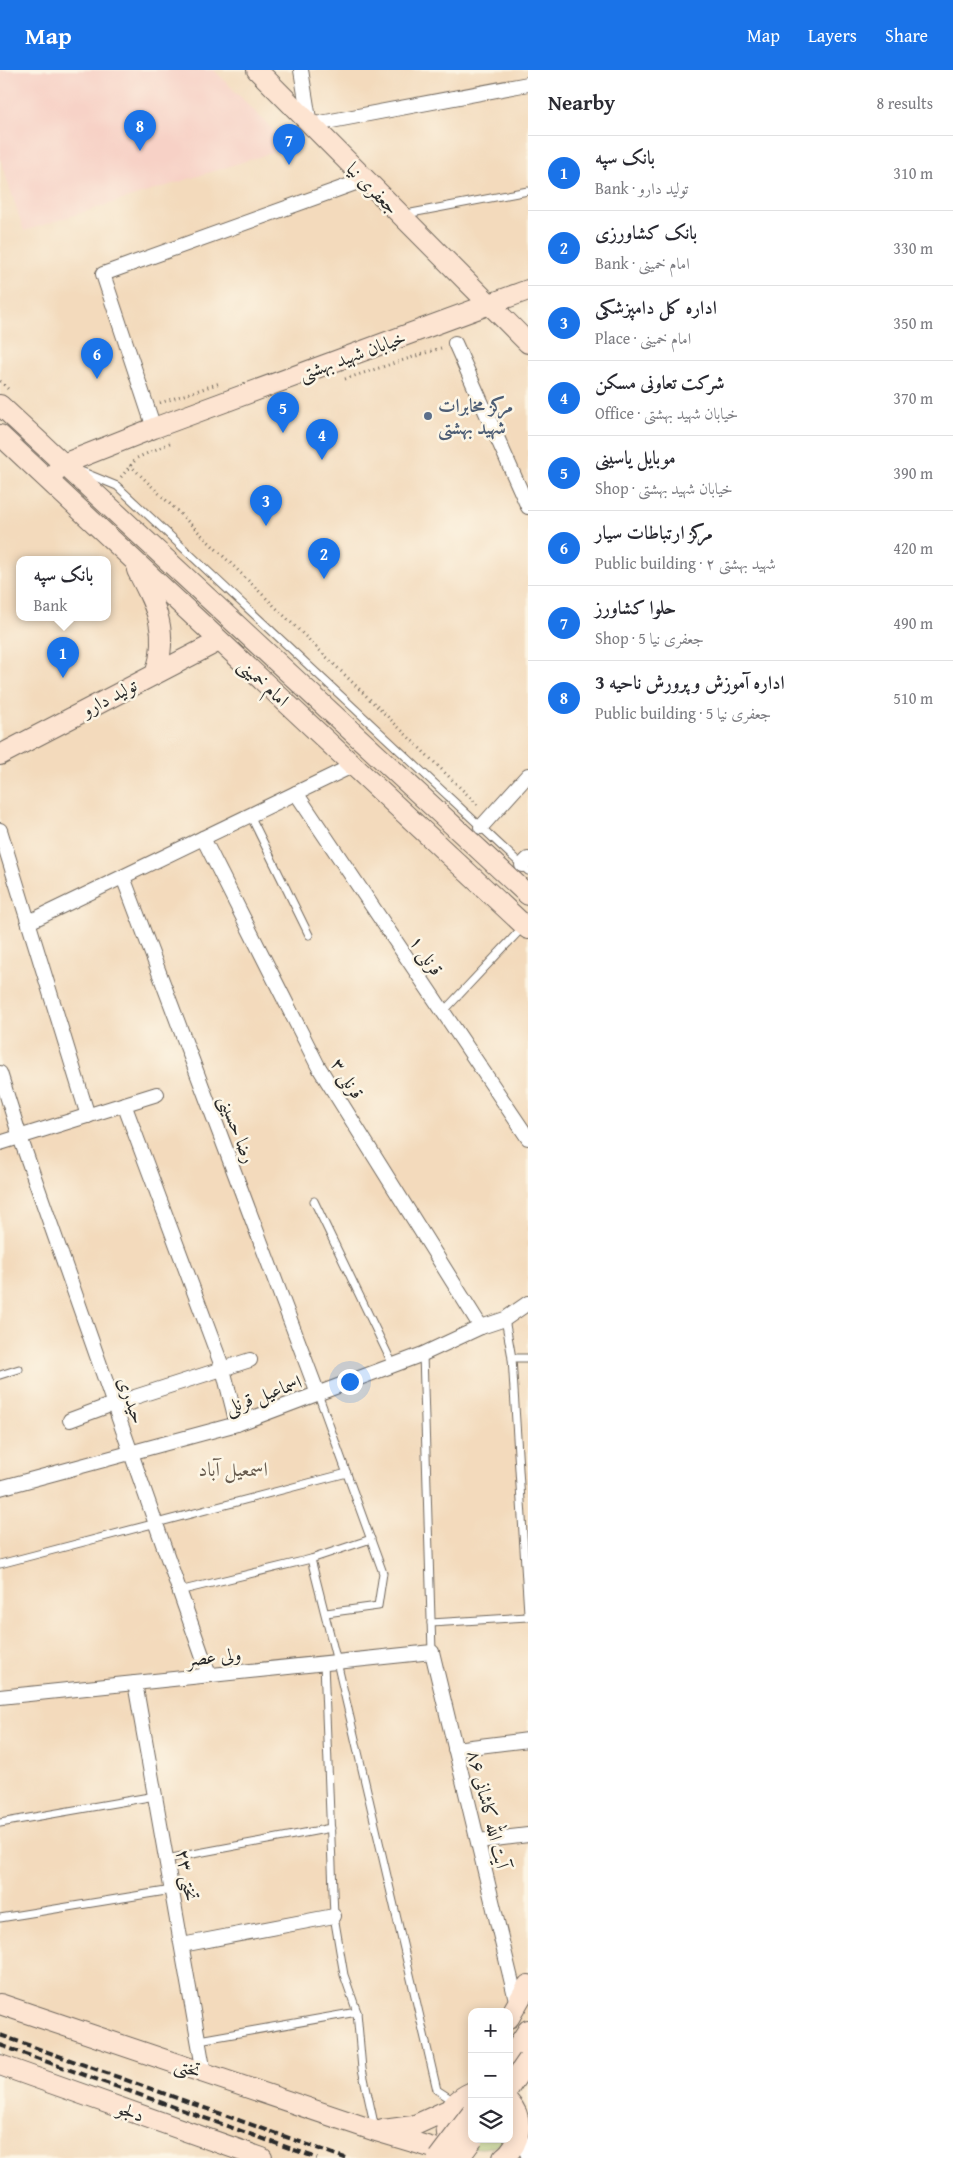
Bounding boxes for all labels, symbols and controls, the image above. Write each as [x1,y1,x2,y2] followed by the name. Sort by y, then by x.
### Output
[25,18,72,53] text: Map
[747,22,780,49] text: Map
[808,22,857,49] text: Layers
[885,22,928,49] text: Share
[548,87,615,118] text: Nearby
[876,91,933,115] text: 8 results
[124,110,156,151] pin: 8
[273,124,305,165] pin: 7
[595,143,655,171] text: بانک سپه
[340,155,406,221] street label: جعفری نیا
[560,161,568,185] text: 1
[893,161,933,185] text: 310 m
[595,176,688,200] text: Bank · تولید دارو
[595,218,697,246] text: بانک کشاورزی
[560,236,568,260] text: 2
[893,236,933,260] text: 330 m
[595,251,690,275] text: Bank · امام خمینی
[595,293,717,321] text: اداره کل دامپزشکی
[560,311,568,335] text: 3
[893,311,933,335] text: 350 m
[294,323,410,387] street label: خیابان شهید بهشتی
[595,326,691,350] text: Place · امام خمینی
[81,338,113,379] pin: 6
[595,368,724,396] text: شرکت تعاونی مسکن
[560,386,568,410] text: 4
[893,386,933,410] text: 370 m
[438,391,513,441] place label: مرکز مخابرات شهید بهشتی
[267,392,299,433] pin: 5
[595,401,738,425] text: Office · خیابان شهید بهشتی
[422,410,434,422] marker: مرکز مخابرات شهید بهشتی
[306,419,338,460] pin: 4
[595,443,676,471] text: موبایل یاسینی
[560,461,568,485] text: 5
[893,461,933,485] text: 390 m
[595,476,733,500] text: Shop · خیابان شهید بهشتی
[250,485,282,526] pin: 3
[595,518,713,546] text: مرکز ارتباطات سیار
[560,536,568,560] text: 6
[893,536,933,560] text: 420 m
[308,538,340,579] pin: 2
[595,551,776,575] text: Public building · شهید بهشتی ۲
[16,556,111,621] popup
[34,560,93,588] text: بانک سپه
[34,593,67,617] text: Bank
[595,593,676,621] text: حلوا کشاورز
[560,611,568,635] text: 7
[893,611,933,635] text: 490 m
[595,626,704,650] text: Shop · جعفری نیا 5
[47,637,79,678] pin: 1
[230,651,296,715] street label: امام خمینی
[595,668,785,696] text: اداره آموزش و پرورش ناحیه 3
[75,671,142,724] street label: تولید دارو
[560,686,568,710] text: 8
[893,686,933,710] text: 510 m
[595,701,771,725] text: Public building · جعفری نیا 5
[402,929,451,981] street label: قرنلی ۱
[324,1052,371,1104] street label: قرنلی ۳
[212,1091,264,1167] street label: رضا حسینی
[221,1367,306,1422] street label: اسماعیل قرنلی
[337,1369,363,1395] your location
[111,1373,153,1427] street label: حیدری
[198,1454,268,1484] district label: اسمعیل آباد
[183,1639,243,1673] street label: ولی عصر
[461,1747,518,1873] street label: آیت الله کاشانی ۸۶
[170,1847,206,1903] street label: تختی ۲۳
[468,2008,513,2143] map controls
[468,2008,513,2053] button: +
[171,2050,205,2084] street label: تختی
[468,2053,513,2098] button: −
[112,2093,149,2129] street label: دلجو
[468,2098,513,2143] button: layers

